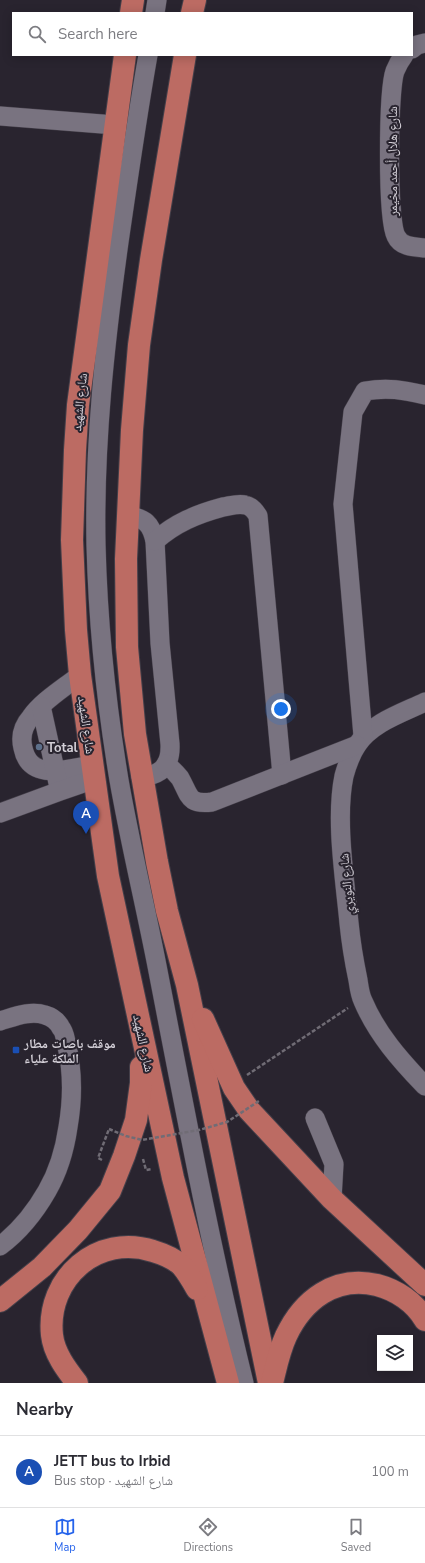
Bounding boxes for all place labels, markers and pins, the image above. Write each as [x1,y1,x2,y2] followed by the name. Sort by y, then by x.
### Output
[47,739,79,757] place label: Total
[34,742,44,752] marker: Total
[73,801,99,834] pin: A
[23,1035,116,1068] place label: موقف باصات مطار الملكة علياء
[11,1045,21,1055] marker: موقف باصات مطار الملكة علياء

